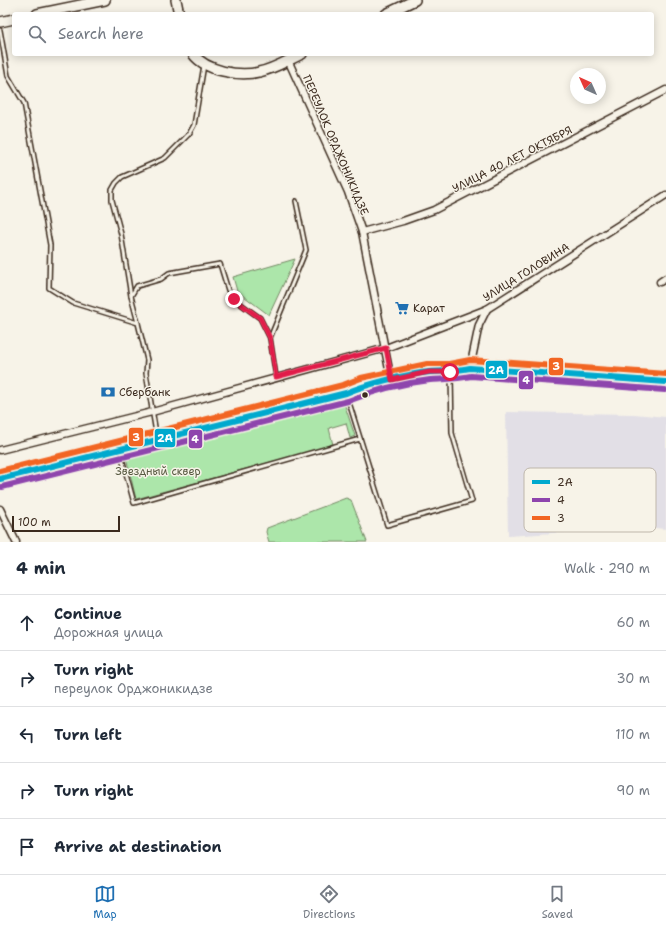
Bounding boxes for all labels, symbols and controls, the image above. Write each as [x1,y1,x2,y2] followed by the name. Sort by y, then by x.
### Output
[12,12,654,56] search box
[26,23,48,45] icon: search
[58,24,144,44] text: Search here
[570,68,606,104] north arrow
[299,73,372,218] street label: ПЕРЕУЛОК ОРДЖОНИКИДЗЕ
[450,123,575,196] street label: УЛИЦА 40 ЛЕТ ОКТЯБРЯ
[480,240,572,305] street label: УЛИЦА ГОЛОВИНА
[225,290,243,308] route end
[394,300,410,316] supermarket icon: Карат
[413,301,445,316] place label: Карат
[548,357,564,376] line badge: 3
[552,359,560,374] text: 3
[485,360,508,379] line badge: 2А
[441,363,459,381] route start
[488,363,505,378] text: 2А
[518,370,534,390] line badge: 4
[522,373,530,388] text: 4
[100,384,116,400] bank icon: Сбербанк
[119,385,170,400] place label: Сбербанк
[360,390,370,400] unlabelled marker
[128,427,144,447] line badge: 3
[154,428,176,448] line badge: 2А
[188,429,203,449] line badge: 4
[132,430,140,445] text: 3
[157,431,174,446] text: 2А
[191,432,199,447] text: 4
[115,464,201,479] park label: Звездный сквер
[524,468,656,532] legend
[557,475,573,490] text: 2А
[557,493,565,508] text: 4
[557,511,565,526] text: 3
[12,514,120,533] scale bar
[18,515,51,530] text: 100 m
[16,557,66,579] text: 4 min
[564,560,650,577] text: Walk · 290 m
[54,604,122,624] text: Continue
[16,612,38,634] icon: ahead
[617,614,650,631] text: 60 m
[54,624,163,641] text: Дорожная улица
[54,660,134,680] text: Turn right
[16,668,38,690] icon: right
[616,670,650,687] text: 30 m
[54,680,213,697] text: переулок Орджоникидзе
[16,724,38,746] icon: left
[54,725,122,745] text: Turn left
[615,726,650,743] text: 110 m
[16,780,38,802] icon: right
[54,781,134,801] text: Turn right
[616,782,650,799] text: 90 m
[16,836,38,858] icon: arrive
[54,837,222,857] text: Arrive at destination
[93,883,117,922] tab: Map
[303,883,355,922] tab: Directions
[542,883,573,922] tab: Saved

